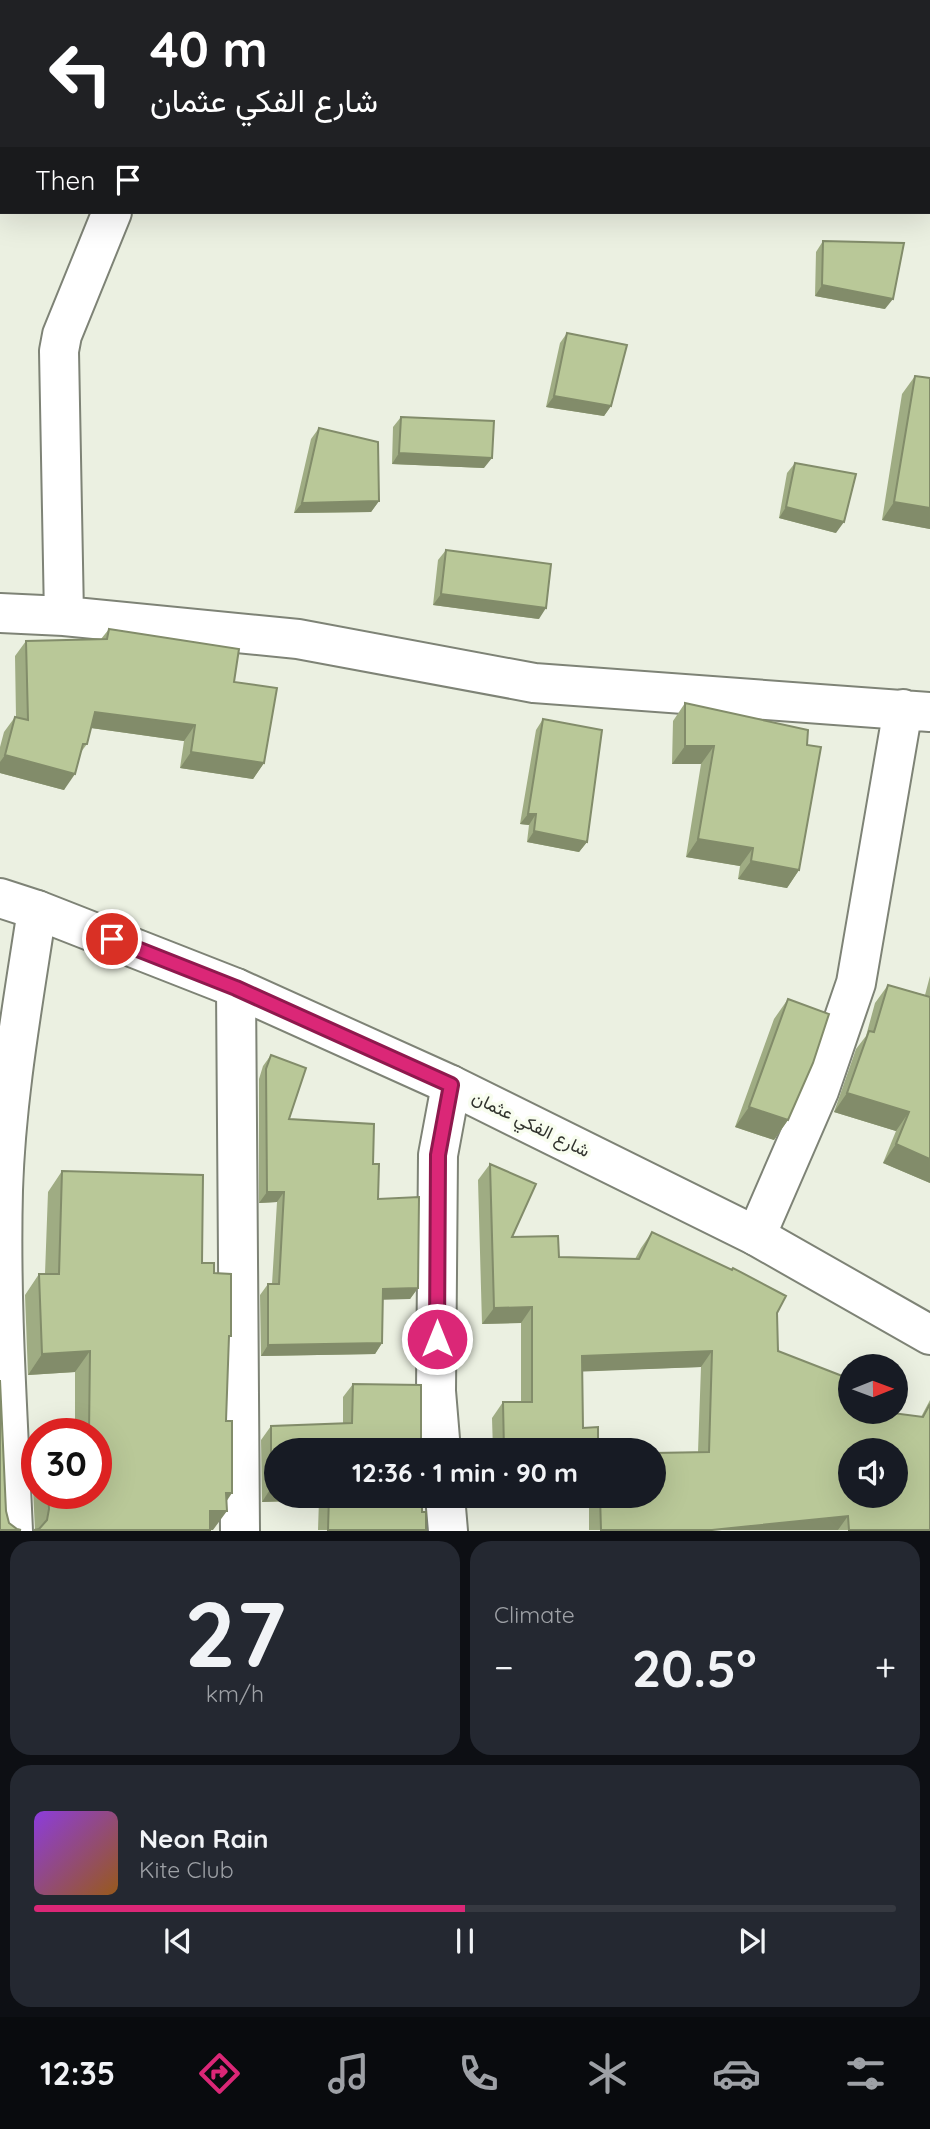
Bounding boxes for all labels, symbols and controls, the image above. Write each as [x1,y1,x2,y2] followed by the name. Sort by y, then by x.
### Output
[150,18,268,79] text: 40 m
[35,28,126,119] icon: left
[150,80,378,120] text: شارع الفكي عثمان
[109,161,147,199] icon: arrive
[35,164,95,197] text: Then
[82,909,142,969] pin
[93,920,131,958] icon: arrive
[467,1085,594,1166] street label: شارع الفكي عثمان
[400,1302,474,1376] position arrow
[838,1354,908,1424] north arrow
[838,1354,908,1508] map controls
[21,1418,112,1509] speed limit sign: 30
[838,1438,908,1508] button: sound
[352,1456,578,1489] text: 12:36 · 1 min · 90 m
[184,1576,286,1690] text: 27
[494,1600,575,1629] text: Climate
[632,1635,757,1700] text: 20.5°
[494,1643,514,1691] text: −
[875,1643,896,1691] text: +
[206,1679,264,1708] text: km/h
[139,1822,268,1855] text: Neon Rain
[139,1855,234,1884] text: Kite Club
[159,1922,197,1960] icon: previous
[446,1922,484,1960] icon: pause
[733,1922,771,1960] icon: next
[195,2049,244,2098] icon: directions
[324,2049,373,2098] icon: music
[454,2049,503,2098] icon: phone
[583,2049,632,2098] icon: climate
[712,2049,761,2098] icon: car
[841,2049,890,2098] icon: filters
[40,2053,115,2093] text: 12:35

